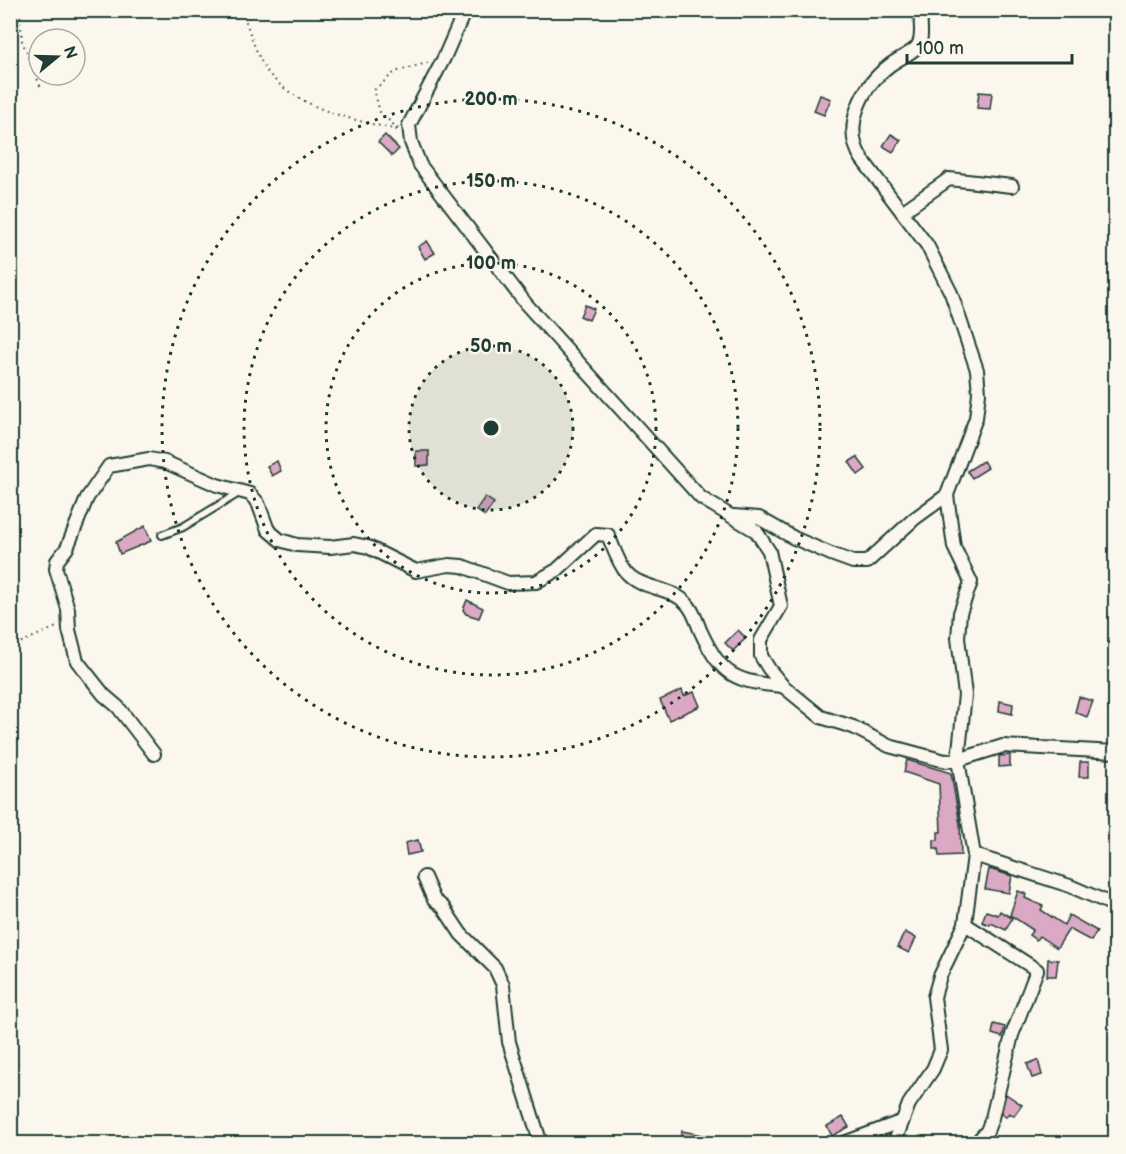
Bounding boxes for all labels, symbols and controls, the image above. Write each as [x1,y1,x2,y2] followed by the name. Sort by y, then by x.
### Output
[27,27,87,87] north arrow
[907,27,1072,65] scale bar
[916,38,964,59] text: 100 m
[59,44,81,61] text: N
[464,89,518,110] text: 200 m
[466,171,516,192] text: 150 m
[466,253,516,274] text: 100 m
[470,336,512,357] text: 50 m
[481,418,501,438] centre of rings

